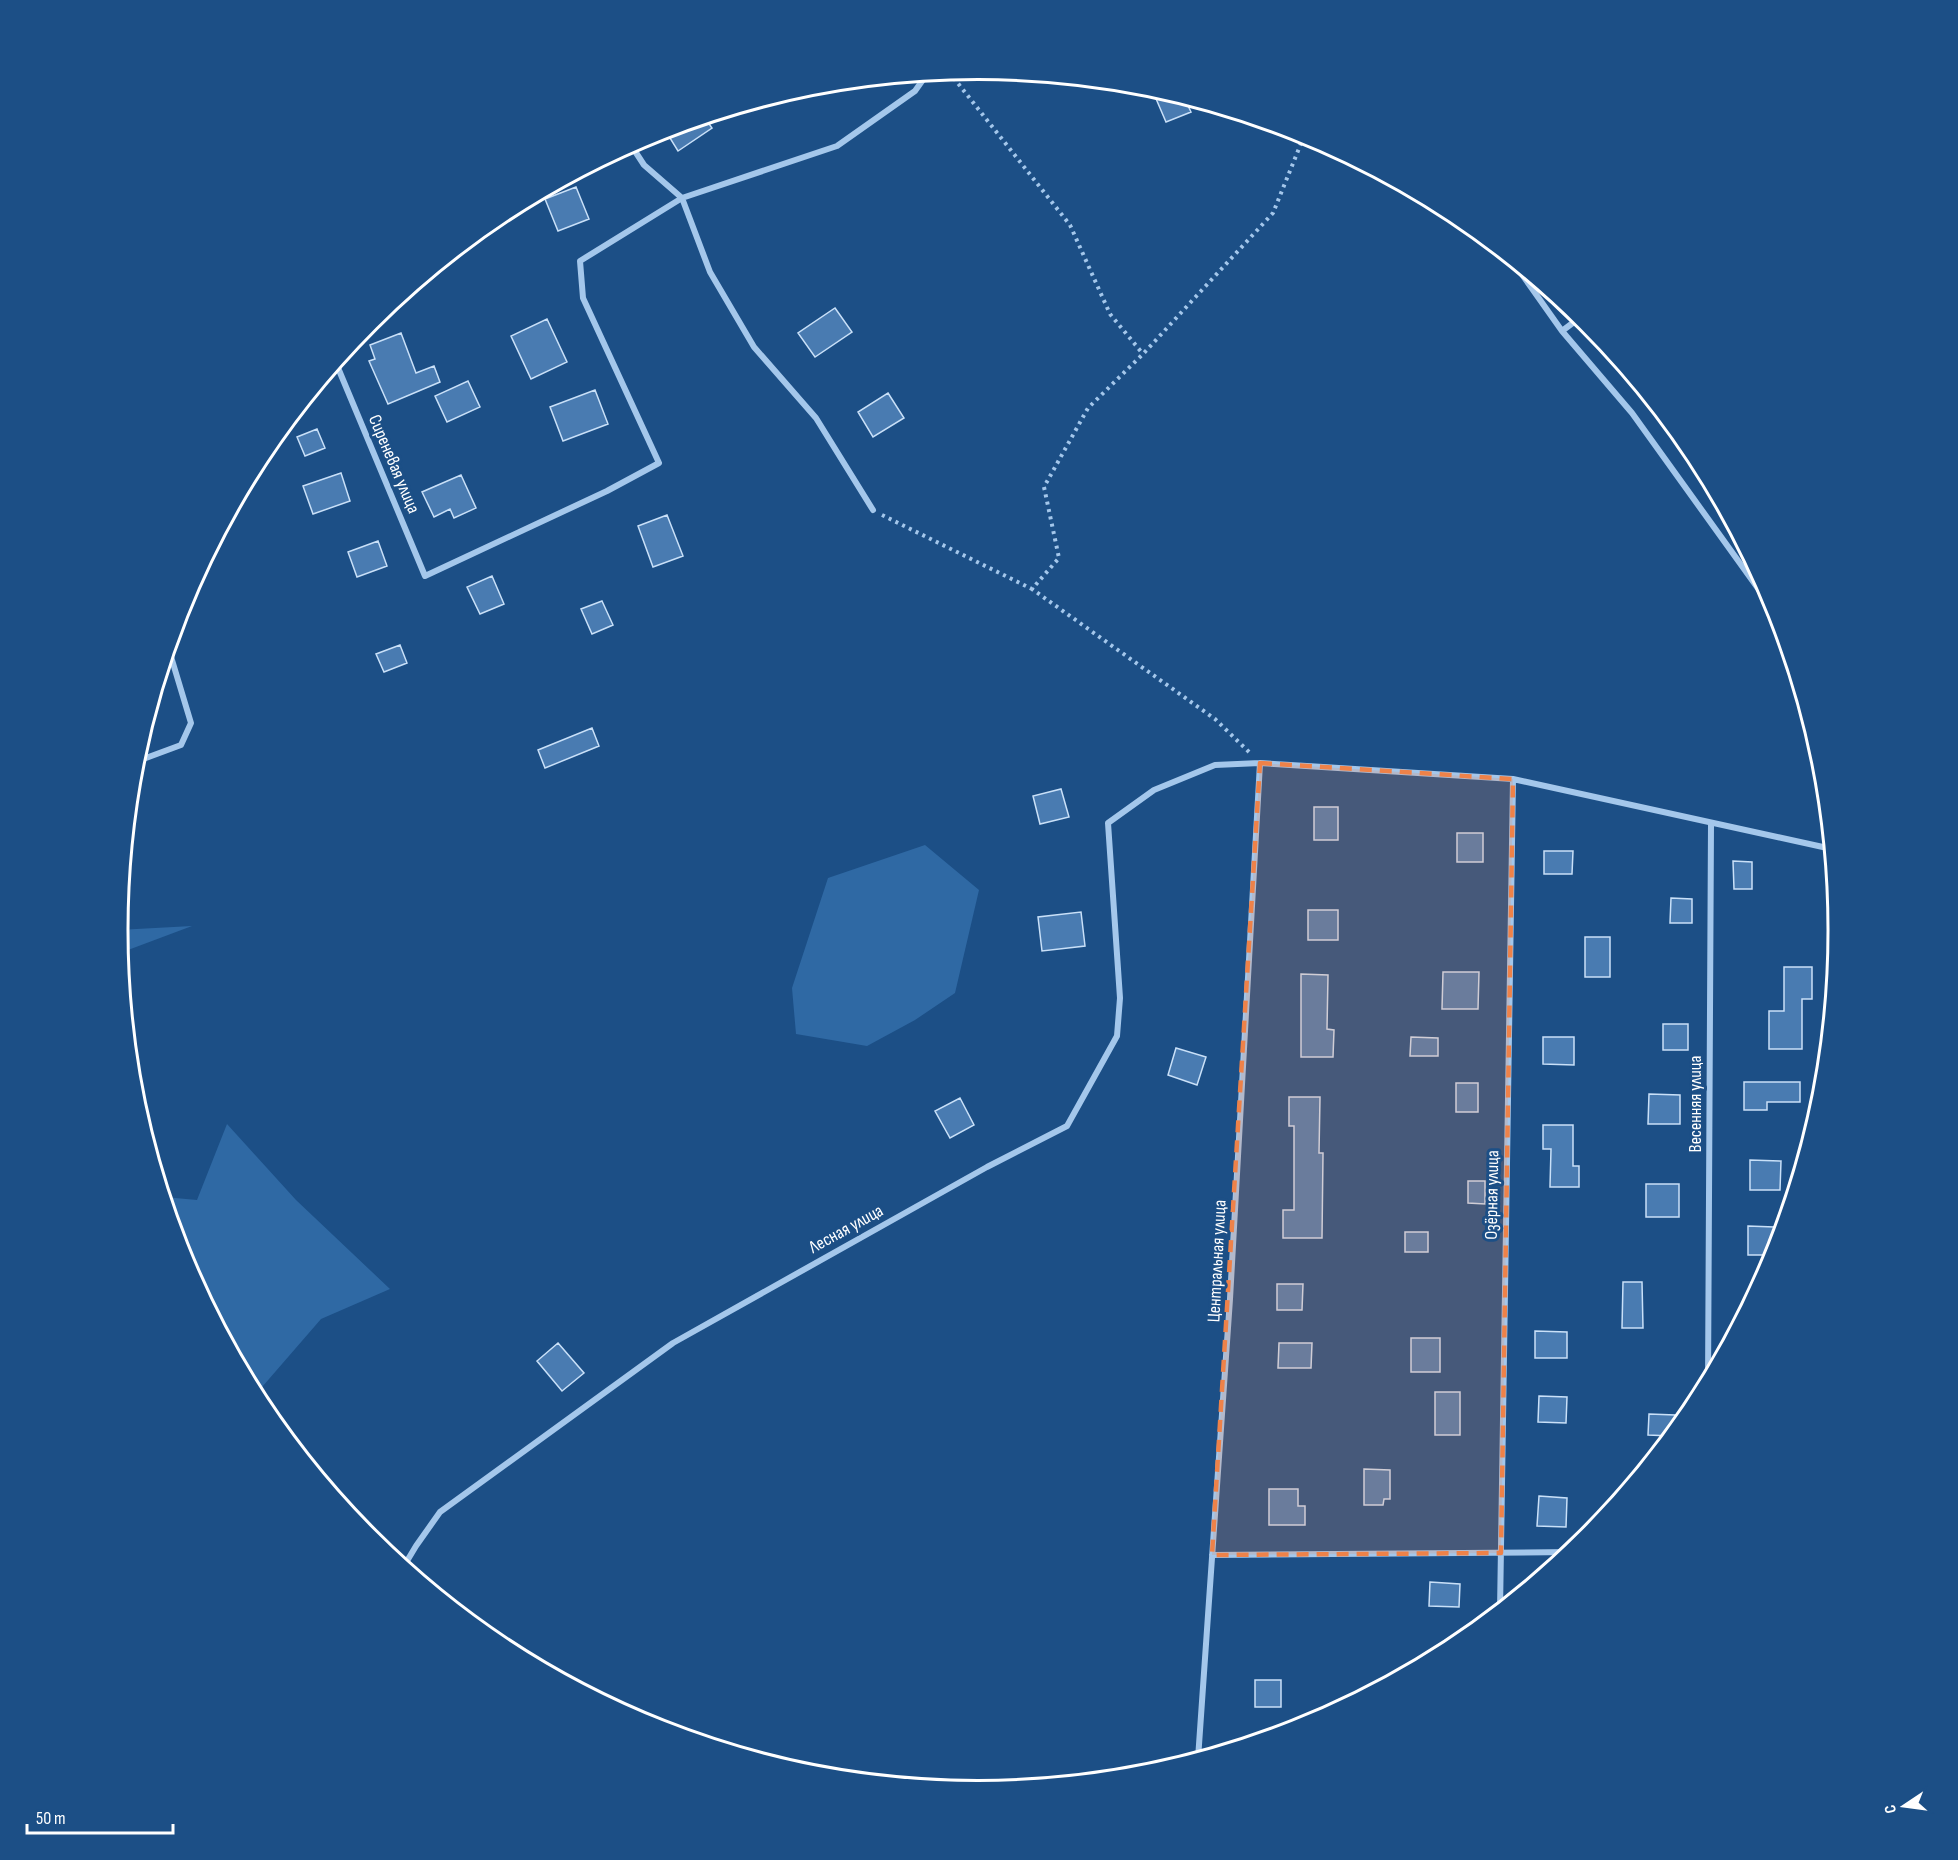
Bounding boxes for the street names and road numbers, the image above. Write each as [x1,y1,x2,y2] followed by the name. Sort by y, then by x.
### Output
[364,412,424,517] street label: Сиреневая улица
[1685,1056,1706,1152] street label: Весенняя улица
[1481,1150,1503,1240] street label: Озёрная улица
[1203,1199,1231,1323] street label: Центральная улица
[804,1200,887,1258] street label: Лесная улица

